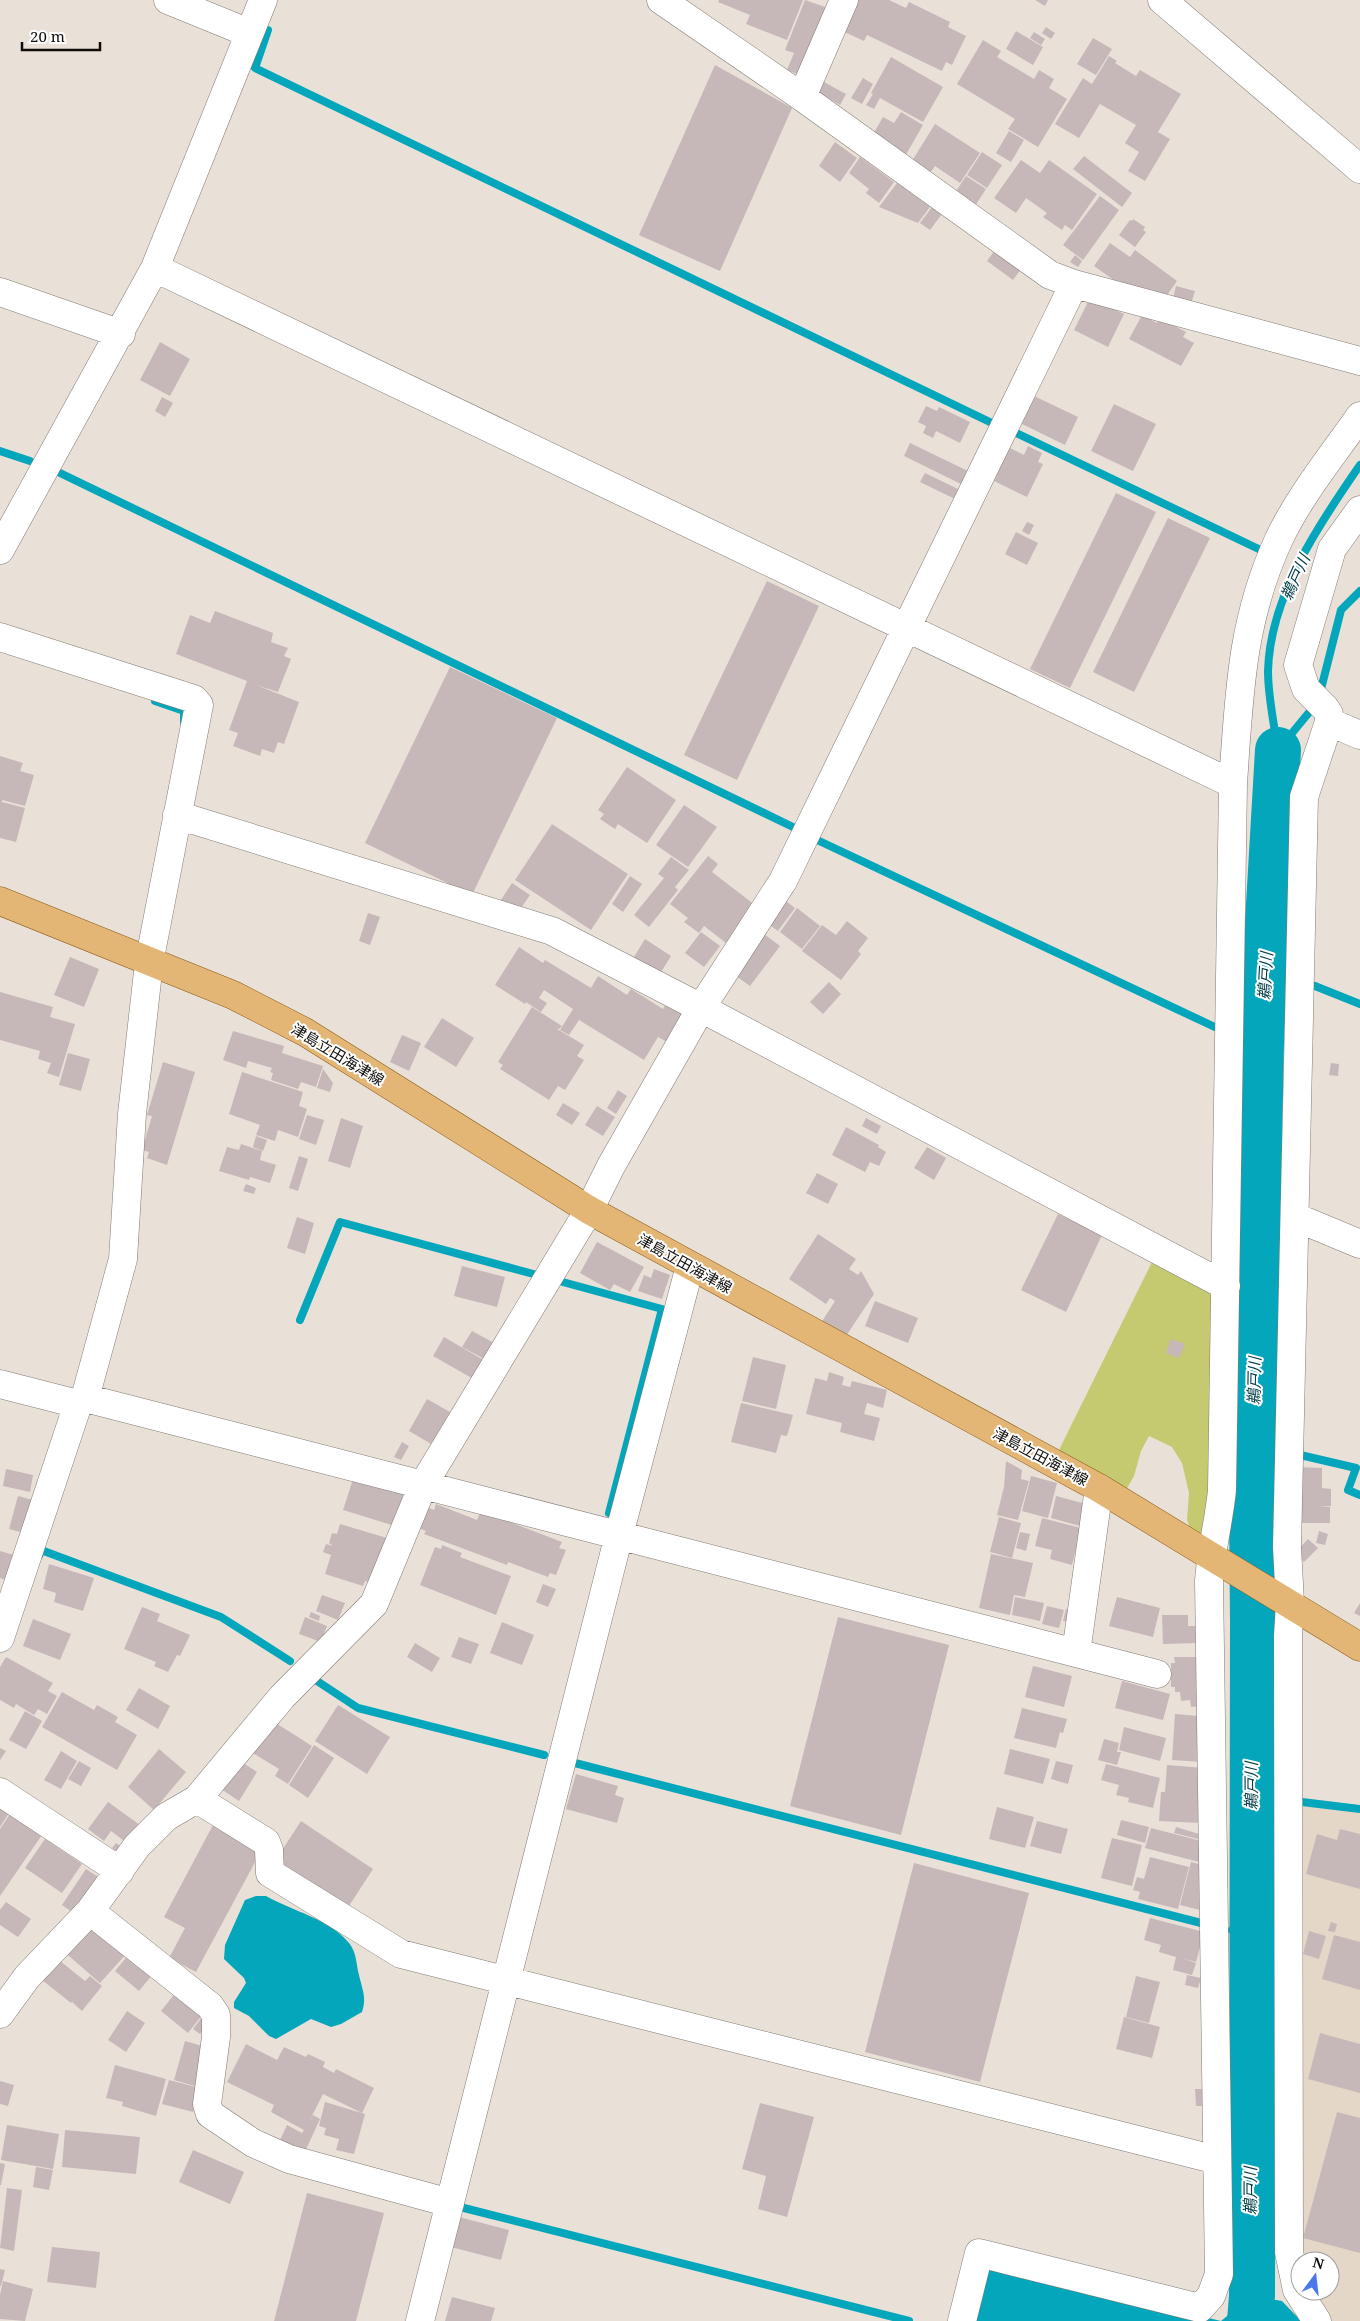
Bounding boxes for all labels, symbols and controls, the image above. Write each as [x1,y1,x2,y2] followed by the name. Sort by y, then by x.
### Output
[22,20,100,52] scale bar
[30,26,65,46] text: 20 m
[1275,549,1316,603] water label: 鵜戸川
[1253,949,1277,1001] water label: 鵜戸川
[288,1018,388,1090] street label: 津島立田海津線
[634,1229,736,1297] street label: 津島立田海津線
[1243,1355,1265,1405] water label: 鵜戸川
[990,1423,1092,1489] street label: 津島立田海津線
[1240,1760,1262,1810] water label: 鵜戸川
[1239,2165,1261,2215] water label: 鵜戸川
[1290,2251,1340,2301] north arrow
[1311,2252,1326,2274] text: N

